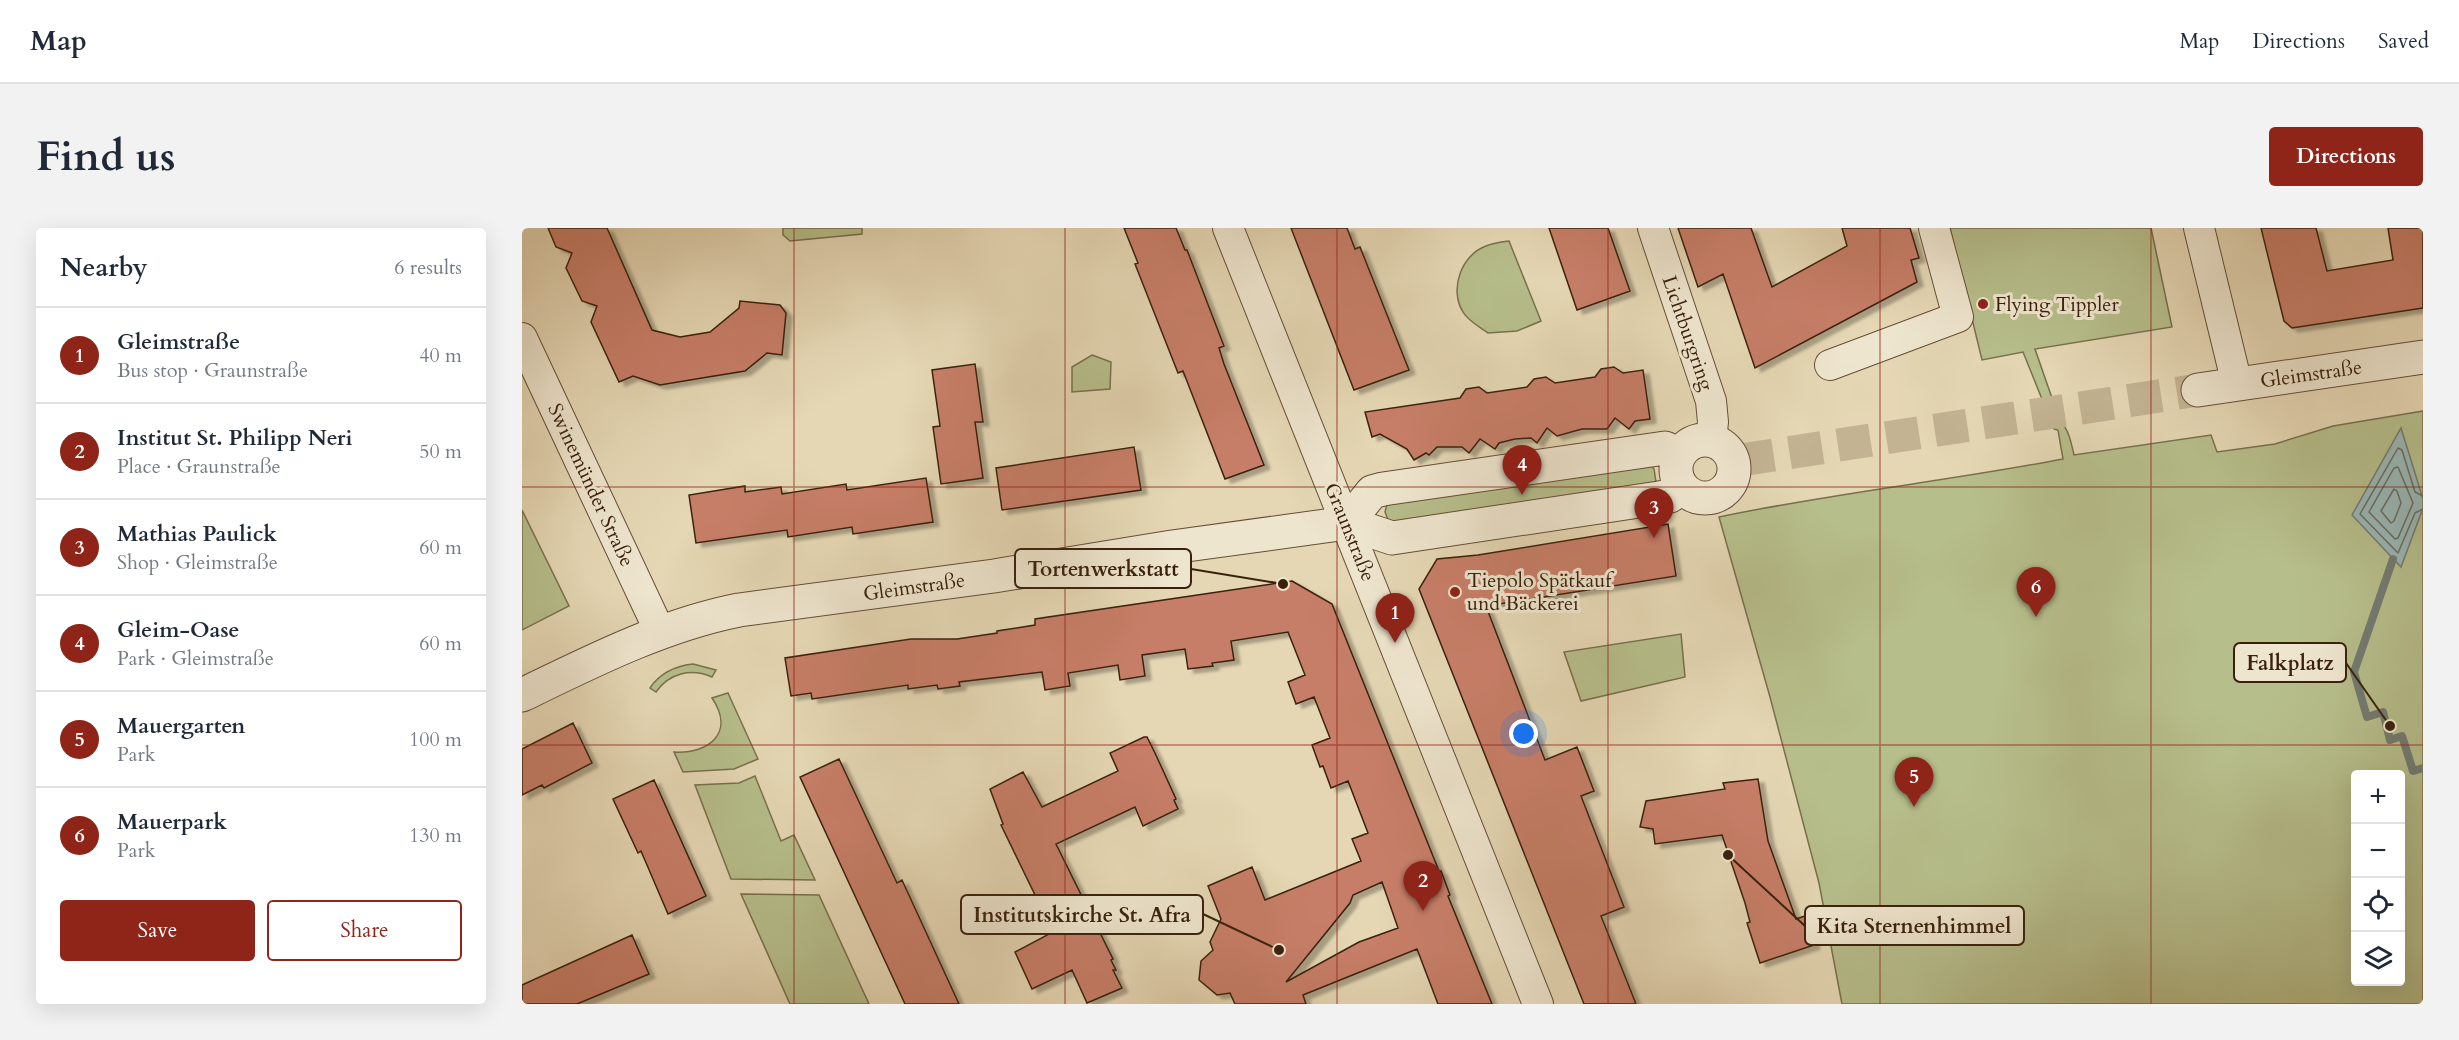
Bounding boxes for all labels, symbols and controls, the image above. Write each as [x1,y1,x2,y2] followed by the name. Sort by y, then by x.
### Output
[30,22,87,60] text: Map
[2179,27,2219,56] text: Map
[2252,27,2345,56] text: Directions
[2378,27,2429,56] text: Saved
[2269,127,2423,186] button: Directions
[36,128,176,185] text: Find us
[60,250,148,285] text: Nearby
[394,254,462,281] text: 6 results
[1656,272,1721,395] street label: Lichtburgring
[1995,291,2119,318] place label: Flying Tippler
[1976,297,1990,311] marker: Flying Tippler
[117,327,240,357] text: Gleimstraße
[74,342,85,369] text: 1
[419,342,462,369] text: 40 m
[2258,353,2364,395] street label: Gleimstraße
[117,357,308,384] text: Bus stop · Graunstraße
[541,399,641,571] street label: Swinemünder Straße
[117,423,353,453] text: Institut St. Philipp Neri
[74,438,85,465] text: 2
[419,438,462,465] text: 50 m
[1502,446,1542,495] pin: 4
[117,453,281,480] text: Place · Graunstraße
[1318,479,1382,585] street label: Graunstraße
[1634,488,1674,538] pin: 3
[117,519,277,549] text: Mathias Paulick
[74,534,85,561] text: 3
[419,534,462,561] text: 60 m
[117,549,278,576] text: Shop · Gleimstraße
[1015,549,1191,588] callout: Tortenwerkstatt
[1027,555,1179,584] text: Tortenwerkstatt
[861,566,967,608] street label: Gleimstraße
[1467,567,1614,617] place label: Tiepolo Spätkauf und Bäckerei
[2016,568,2056,617] pin: 6
[1448,585,1462,599] marker: Tiepolo Spätkauf und Bäckerei
[1376,594,1414,643] pin: 1
[117,615,239,645] text: Gleim-Oase
[74,630,85,657] text: 4
[419,630,462,657] text: 60 m
[2234,643,2346,682] callout: Falkplatz
[117,645,274,672] text: Park · Gleimstraße
[2246,649,2334,678] text: Falkplatz
[117,711,245,741] text: Mauergarten
[1509,719,1538,748] your location
[74,726,85,753] text: 5
[409,726,462,753] text: 100 m
[117,741,155,768] text: Park
[1894,758,1934,807] pin: 5
[2351,770,2405,986] map controls
[2351,770,2405,824] button: +
[117,807,227,837] text: Mauerpark
[74,822,85,849] text: 6
[409,822,462,849] text: 130 m
[2351,824,2405,878] button: −
[117,837,155,864] text: Park
[1404,862,1442,911] pin: 2
[2351,878,2405,932] button: locate
[961,895,1203,934] callout: Institutskirche St. Afra
[60,900,255,961] button: Save
[267,900,462,961] button: Share
[973,901,1191,930] text: Institutskirche St. Afra
[1805,906,2024,945] callout: Kita Sternenhimmel
[1817,912,2011,941] text: Kita Sternenhimmel
[2351,932,2405,986] button: layers

